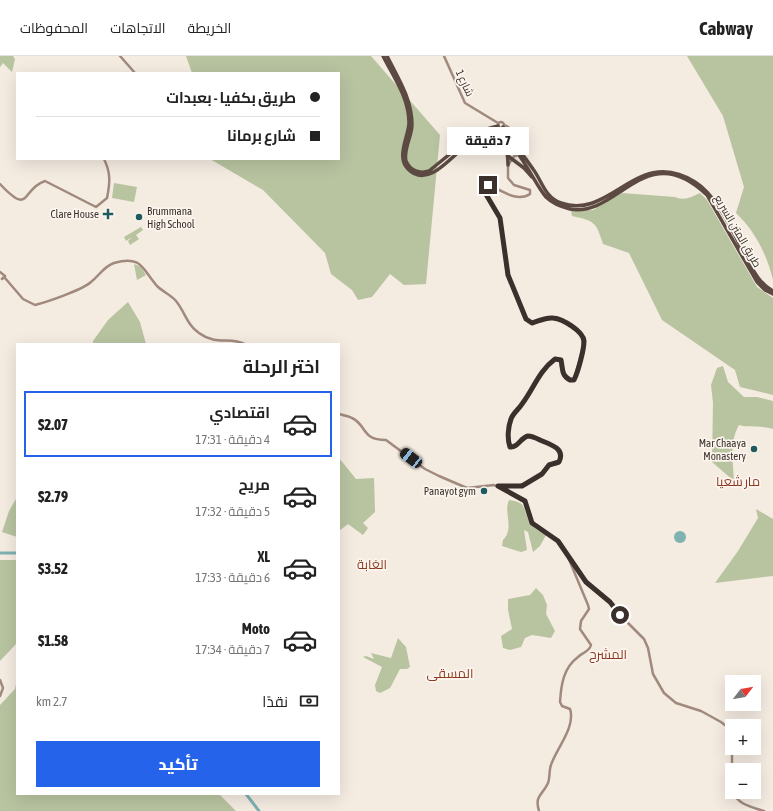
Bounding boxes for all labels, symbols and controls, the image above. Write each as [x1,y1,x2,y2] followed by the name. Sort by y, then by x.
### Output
[699,17,753,39] text: Cabway
[20,20,88,36] text: المحفوظات
[110,20,166,36] text: الاتجاهات
[188,20,231,36] text: الخريطة
[452,68,476,99] street label: شارع 1
[166,89,296,106] text: طريق بكفيا - بعبدات
[227,127,296,144] text: شارع برمانا
[447,127,529,155] callout: 7 دقيقة
[465,133,511,148] text: 7 دقيقة
[479,176,497,194] route end
[711,193,764,270] street label: طريق المتن السريع
[147,205,195,230] place label: Brummana High School
[51,208,99,220] place label: Clare House
[102,208,114,220] marker: Clare House
[134,212,144,222] marker: Brummana High School
[243,356,320,377] text: اختر الرحلة
[210,404,270,421] text: اقتصادي
[282,406,318,442] icon: car
[38,416,68,433] text: $2.07
[195,432,270,447] text: 4 دقيقة · 17:31
[699,437,746,462] place label: Mar Chaaya Monastery
[749,444,759,454] marker: Mar Chaaya Monastery
[398,446,424,470] car
[716,474,760,489] district label: مار شعيا
[238,476,270,493] text: مريح
[282,478,318,514] icon: car
[424,485,476,497] place label: Panayot gym
[479,486,489,496] marker: Panayot gym
[38,488,68,505] text: $2.79
[195,504,270,519] text: 5 دقيقة · 17:32
[257,548,270,565] text: XL
[282,550,318,586] icon: car
[357,557,387,572] district label: الغابة
[38,560,68,577] text: $3.52
[195,570,270,585] text: 6 دقيقة · 17:33
[611,606,629,624] route start
[242,620,270,637] text: Moto
[282,622,318,658] icon: car
[38,632,68,649] text: $1.58
[195,642,270,657] text: 7 دقيقة · 17:34
[589,647,627,663] district label: المشرح
[427,666,473,681] district label: المسقى
[725,675,761,711] north arrow
[725,675,761,799] map controls
[298,690,320,712] icon: cash
[262,693,288,710] text: نقدًا
[36,694,67,709] text: 2.7 km
[725,719,761,755] button: +
[36,741,320,787] button: تأكيد
[725,763,761,799] button: −

